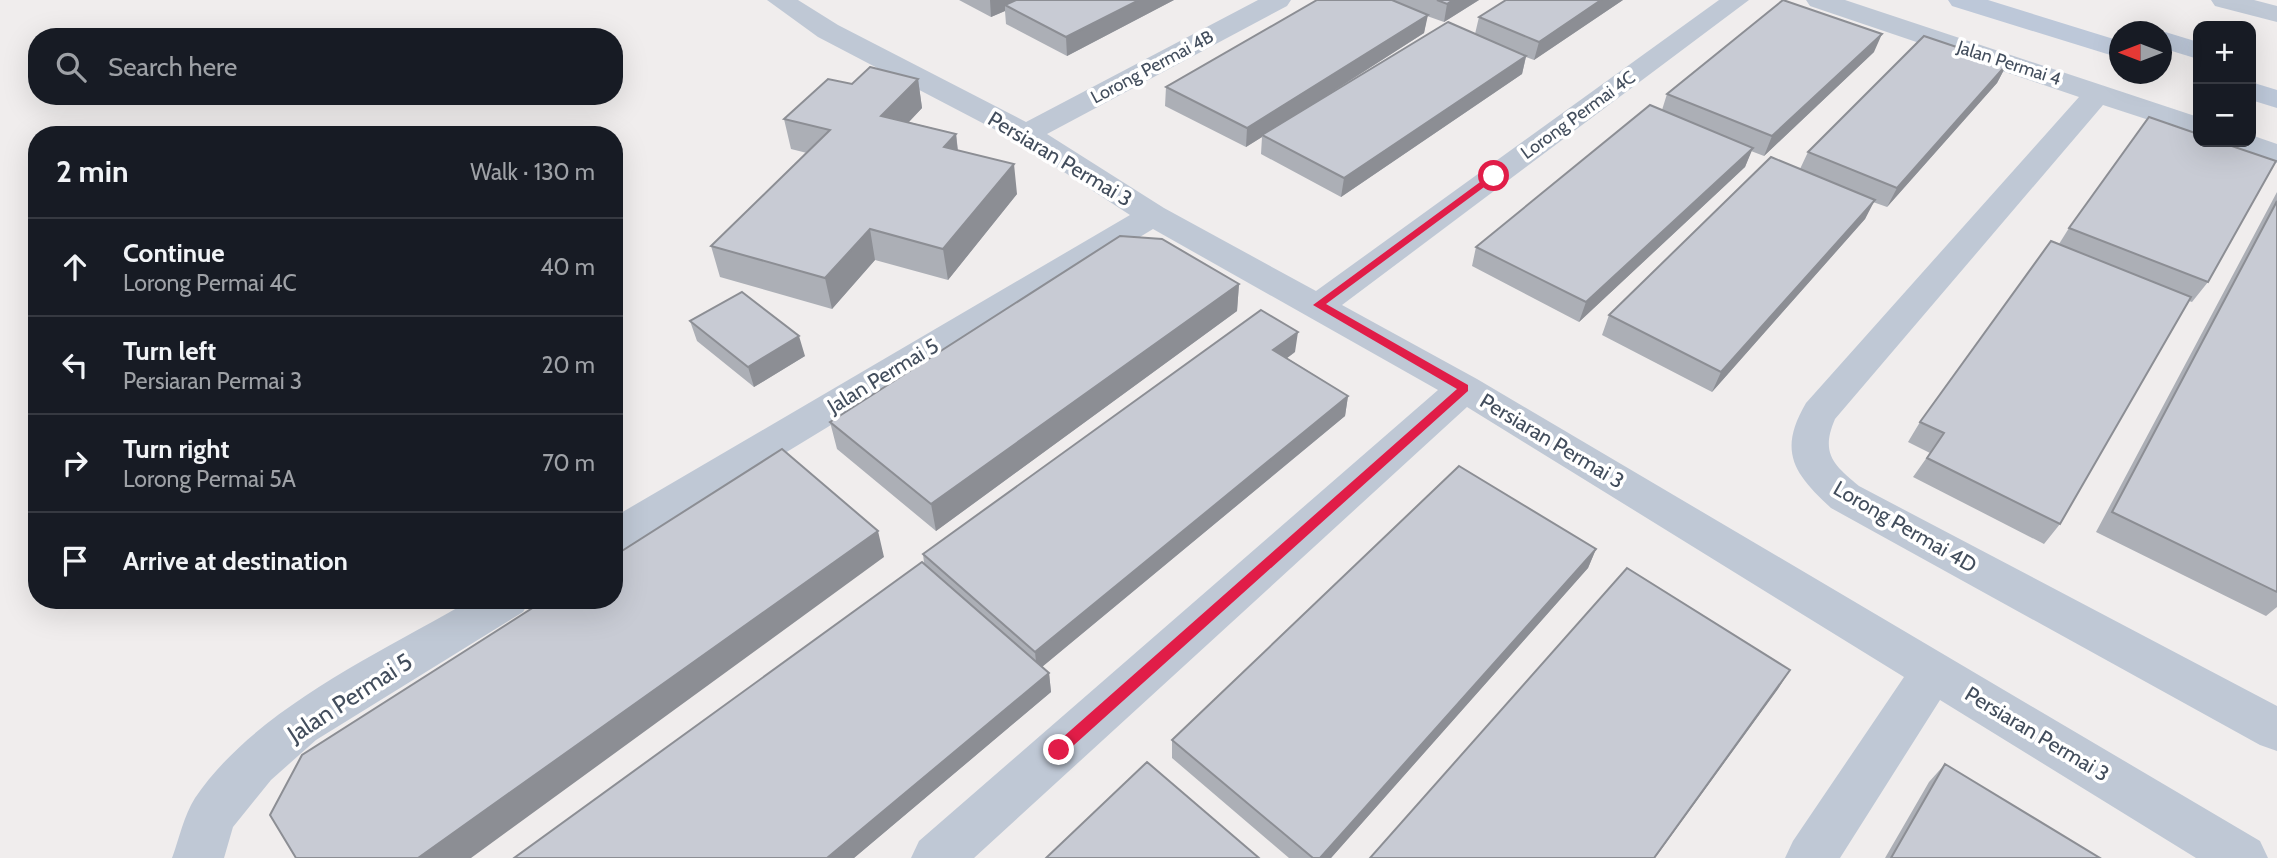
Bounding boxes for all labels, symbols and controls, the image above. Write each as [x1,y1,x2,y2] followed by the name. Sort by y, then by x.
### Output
[2109,21,2172,84] north arrow
[2193,21,2256,147] map controls
[2193,21,2256,84] button: +
[1087,25,1217,109] street label: Lorong Permai 4B
[28,28,623,105] search box
[1953,36,2064,90] street label: Jalan Permai 4
[52,48,90,86] icon: search
[108,51,237,83] text: Search here
[1517,66,1639,164] street label: Lorong Permai 4C
[2193,84,2256,147] button: −
[984,106,1137,211] street label: Persiaran Permai 3
[56,153,128,190] text: 2 min
[470,158,595,186] text: Walk · 130 m
[1478,160,1509,191] route start
[123,237,225,269] text: Continue
[56,248,94,286] icon: ahead
[540,253,595,281] text: 40 m
[123,269,297,297] text: Lorong Permai 4C
[822,333,943,419] street label: Jalan Permai 5
[123,335,216,367] text: Turn left
[56,346,94,384] icon: left
[542,351,595,379] text: 20 m
[123,367,302,395] text: Persiaran Permai 3
[1476,388,1629,493] street label: Persiaran Permai 3
[123,433,229,465] text: Turn right
[56,444,94,482] icon: right
[542,449,595,477] text: 70 m
[123,465,296,493] text: Lorong Permai 5A
[1829,476,1981,578] street label: Lorong Permai 4D
[56,542,94,580] icon: arrive
[123,545,348,577] text: Arrive at destination
[281,647,417,749] street label: Jalan Permai 5
[1961,681,2114,786] street label: Persiaran Permai 3
[1043,734,1074,765] route end

